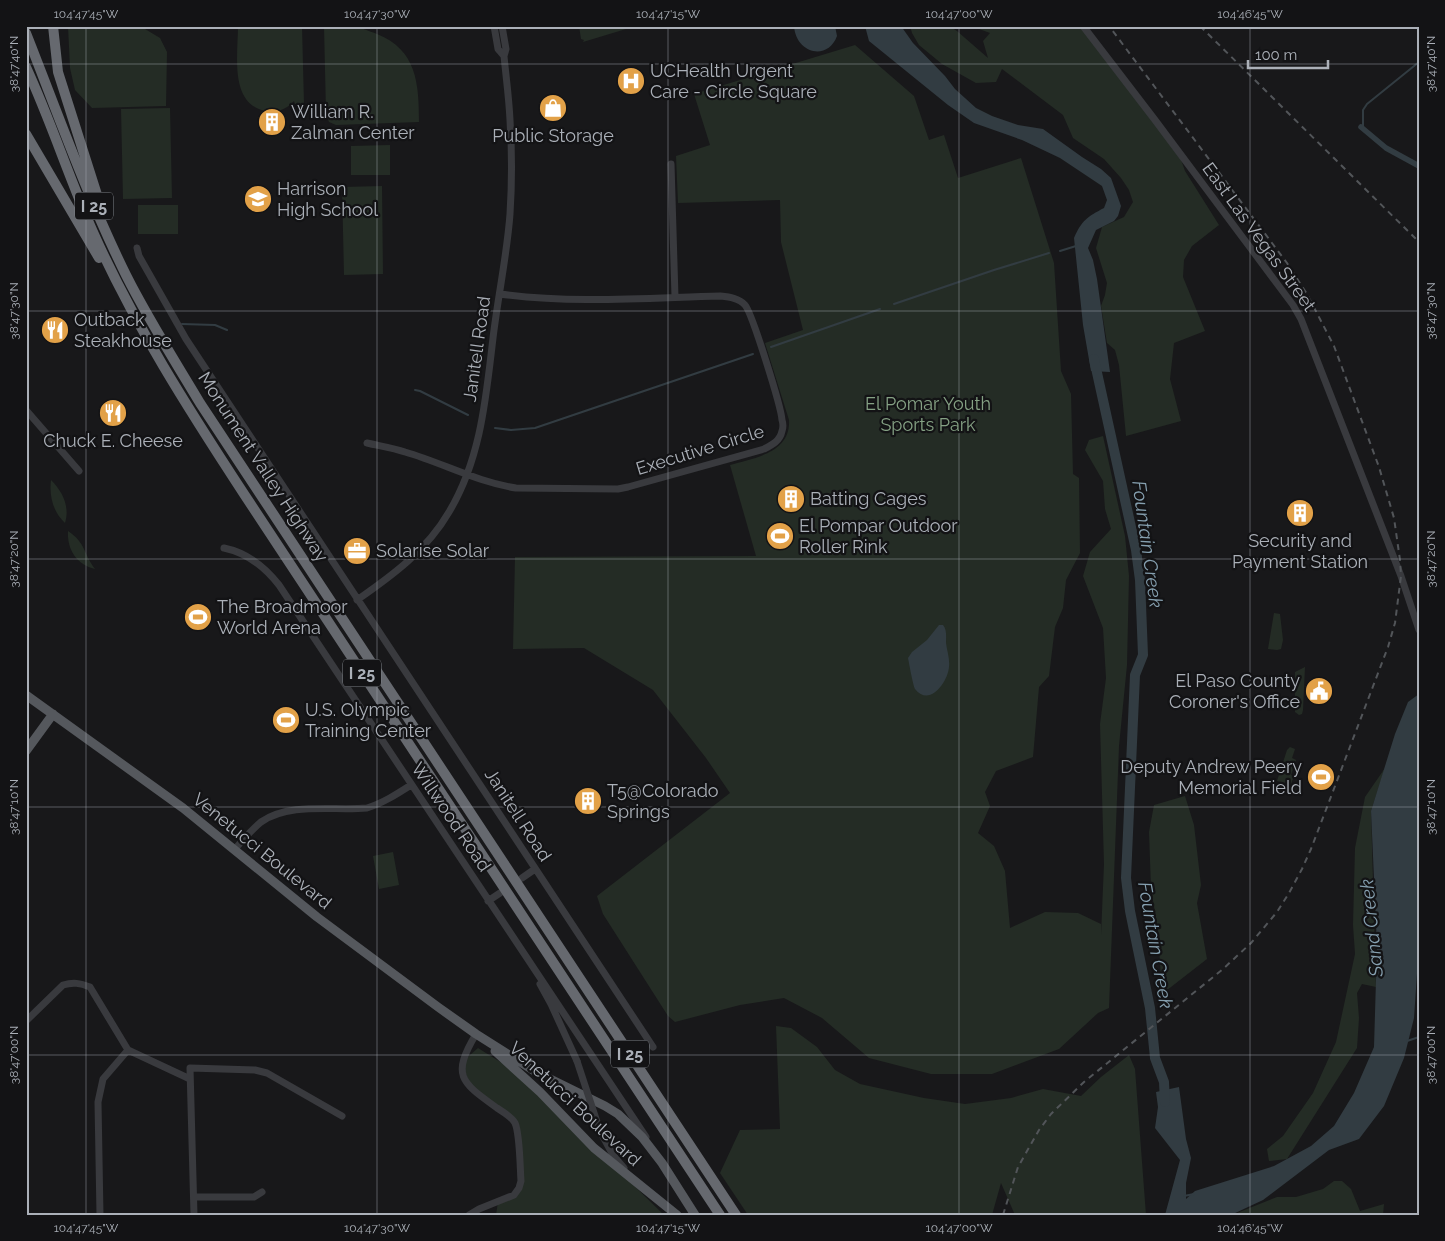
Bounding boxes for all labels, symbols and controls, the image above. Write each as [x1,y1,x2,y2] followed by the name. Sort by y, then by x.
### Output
[54,7,119,21] text: 104°47'45"W
[344,7,410,21] text: 104°47'30"W
[636,7,700,21] text: 104°47'15"W
[926,7,993,21] text: 104°47'00"W
[1217,7,1283,21] text: 104°46'45"W
[7,36,21,92] text: 38°47'40"N
[1424,36,1438,92] text: 38°47'40"N
[1248,38,1328,70] scale bar
[1255,46,1297,64] text: 100 m
[650,60,817,102] place label: UCHealth Urgent Care - Circle Square
[616,66,646,96] hospital icon: UCHealth Urgent Care - Circle Square
[538,93,568,123] shop icon: Public Storage
[291,101,415,143] place label: William R. Zalman Center
[257,107,287,137] building icon: William R. Zalman Center
[492,125,614,146] place label: Public Storage
[1198,158,1320,315] street label: East Las Vegas Street
[277,178,378,220] place label: Harrison High School
[243,184,273,214] school or university icon: Harrison High School
[75,192,113,220] road number: I 25
[7,282,21,340] text: 38°47'30"N
[1424,282,1438,340] text: 38°47'30"N
[459,295,494,403] street label: Janitell Road
[74,309,172,351] place label: Outback Steakhouse
[40,315,70,345] restaurant icon: Outback Steakhouse
[194,368,333,566] street label: Monument Valley Highway
[865,393,991,435] park label: El Pomar Youth Sports Park
[98,398,128,428] restaurant icon: Chuck E. Cheese
[633,420,767,479] street label: Executive Circle
[43,430,183,451] place label: Chuck E. Cheese
[1128,479,1168,609] water label: Fountain Creek
[776,484,806,514] building icon: Batting Cages
[810,488,927,509] place label: Batting Cages
[1285,498,1315,528] building icon: Security and Payment Station
[799,515,958,557] place label: El Pompar Outdoor Roller Rink
[765,521,795,551] sports icon: El Pompar Outdoor Roller Rink
[7,530,21,588] text: 38°47'20"N
[1232,530,1368,572] place label: Security and Payment Station
[1424,530,1438,588] text: 38°47'20"N
[342,536,372,566] office icon: Solarise Solar
[376,540,490,561] place label: Solarise Solar
[217,596,348,638] place label: The Broadmoor World Arena
[183,602,213,632] sports icon: The Broadmoor World Arena
[343,660,381,686] road number: I 25
[1169,670,1300,712] place label: El Paso County Coroner's Office
[1304,676,1334,706] public building icon: El Paso County Coroner's Office
[305,699,432,741] place label: U.S. Olympic Training Center
[271,705,301,735] sports icon: U.S. Olympic Training Center
[1120,756,1302,798] place label: Deputy Andrew Peery Memorial Field
[407,758,496,875] street label: Willwood Road
[1306,762,1336,792] sports icon: Deputy Andrew Peery Memorial Field
[481,764,556,865] street label: Janitell Road
[7,779,21,835] text: 38°47'10"N
[1424,779,1438,835] text: 38°47'10"N
[607,780,719,822] place label: T5@Colorado Springs
[573,786,603,816] building icon: T5@Colorado Springs
[189,788,336,913] street label: Venetucci Boulevard
[1355,878,1387,979] water label: Sand Creek
[1134,880,1178,1010] water label: Fountain Creek
[7,1026,21,1084] text: 38°47'00"N
[1424,1026,1438,1084] text: 38°47'00"N
[505,1037,646,1170] street label: Venetucci Boulevard
[611,1040,649,1068] road number: I 25
[54,1221,119,1235] text: 104°47'45"W
[344,1221,410,1235] text: 104°47'30"W
[636,1221,700,1235] text: 104°47'15"W
[926,1221,993,1235] text: 104°47'00"W
[1217,1221,1283,1235] text: 104°46'45"W

